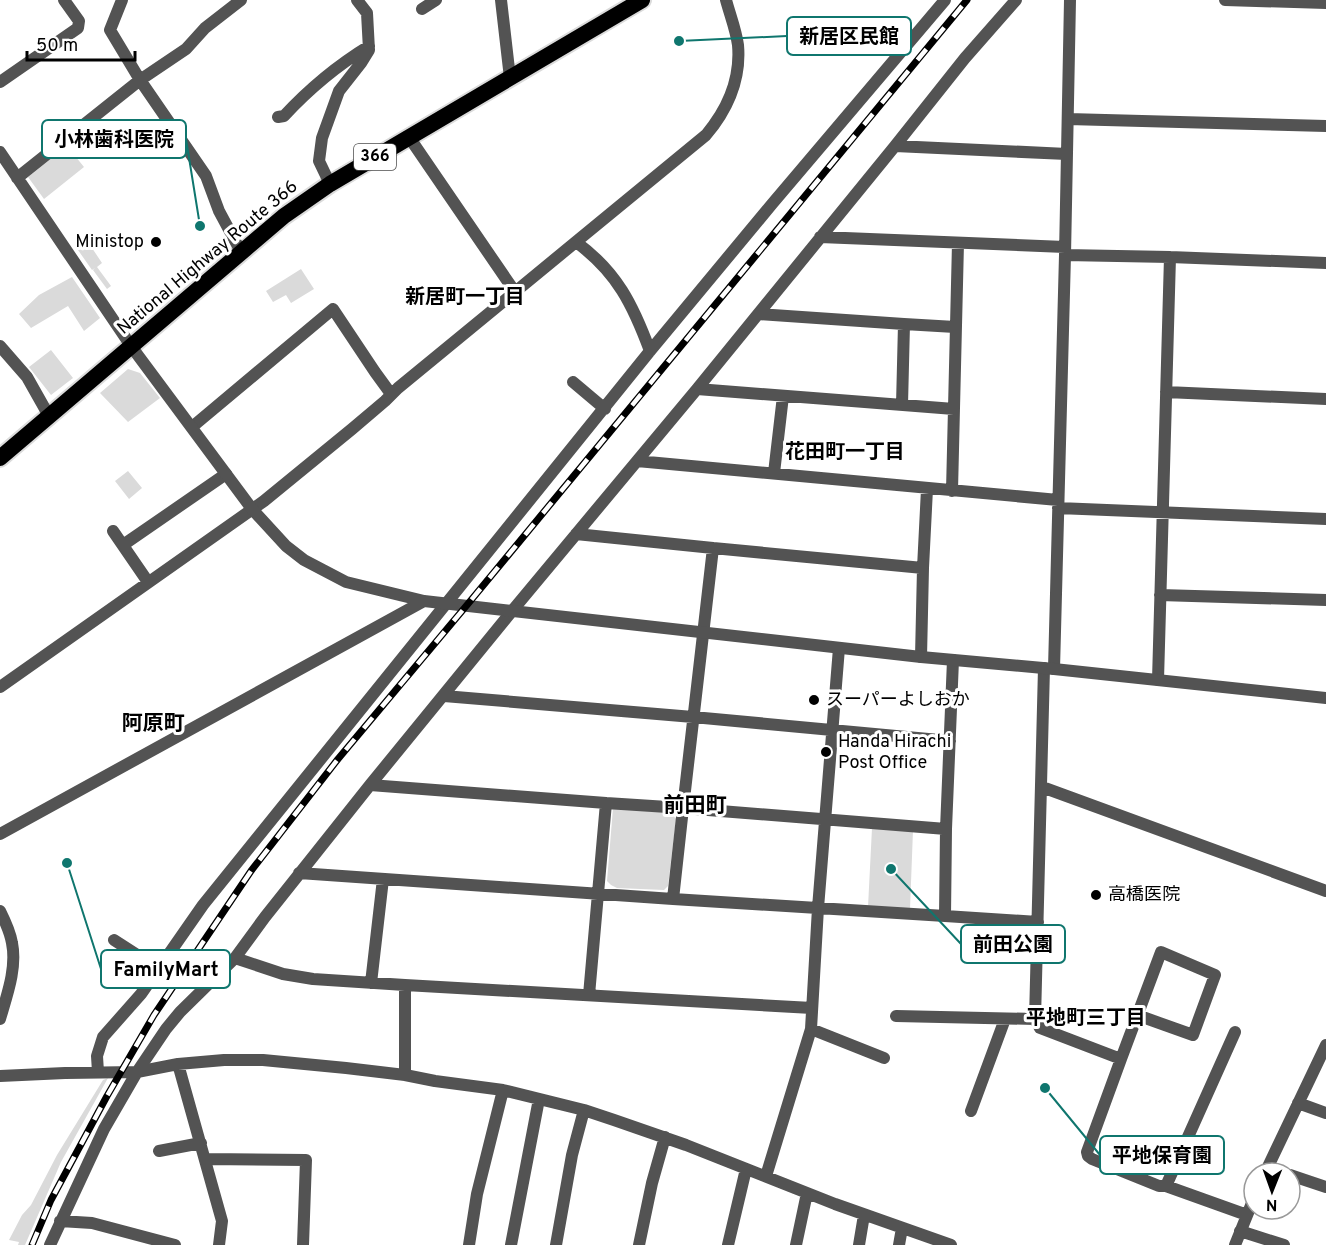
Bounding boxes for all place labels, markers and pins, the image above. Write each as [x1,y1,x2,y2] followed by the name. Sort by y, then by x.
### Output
[787,17,911,55] callout: 新居区民館
[42,120,186,158] callout: 小林歯科医院
[75,231,144,254] place label: Ministop
[149,235,163,249] marker: Ministop
[826,689,970,712] place label: スーパーよしおか
[807,693,821,707] marker: スーパーよしおか
[838,731,951,775] place label: Handa Hirachi Post Office
[819,745,833,759] marker: Handa Hirachi Post Office
[1108,884,1180,907] place label: 高橋医院
[1089,888,1103,902] marker: 高橋医院
[961,925,1065,963] callout: 前田公園
[101,950,230,988] callout: FamilyMart
[1100,1136,1224,1174] callout: 平地保育園

